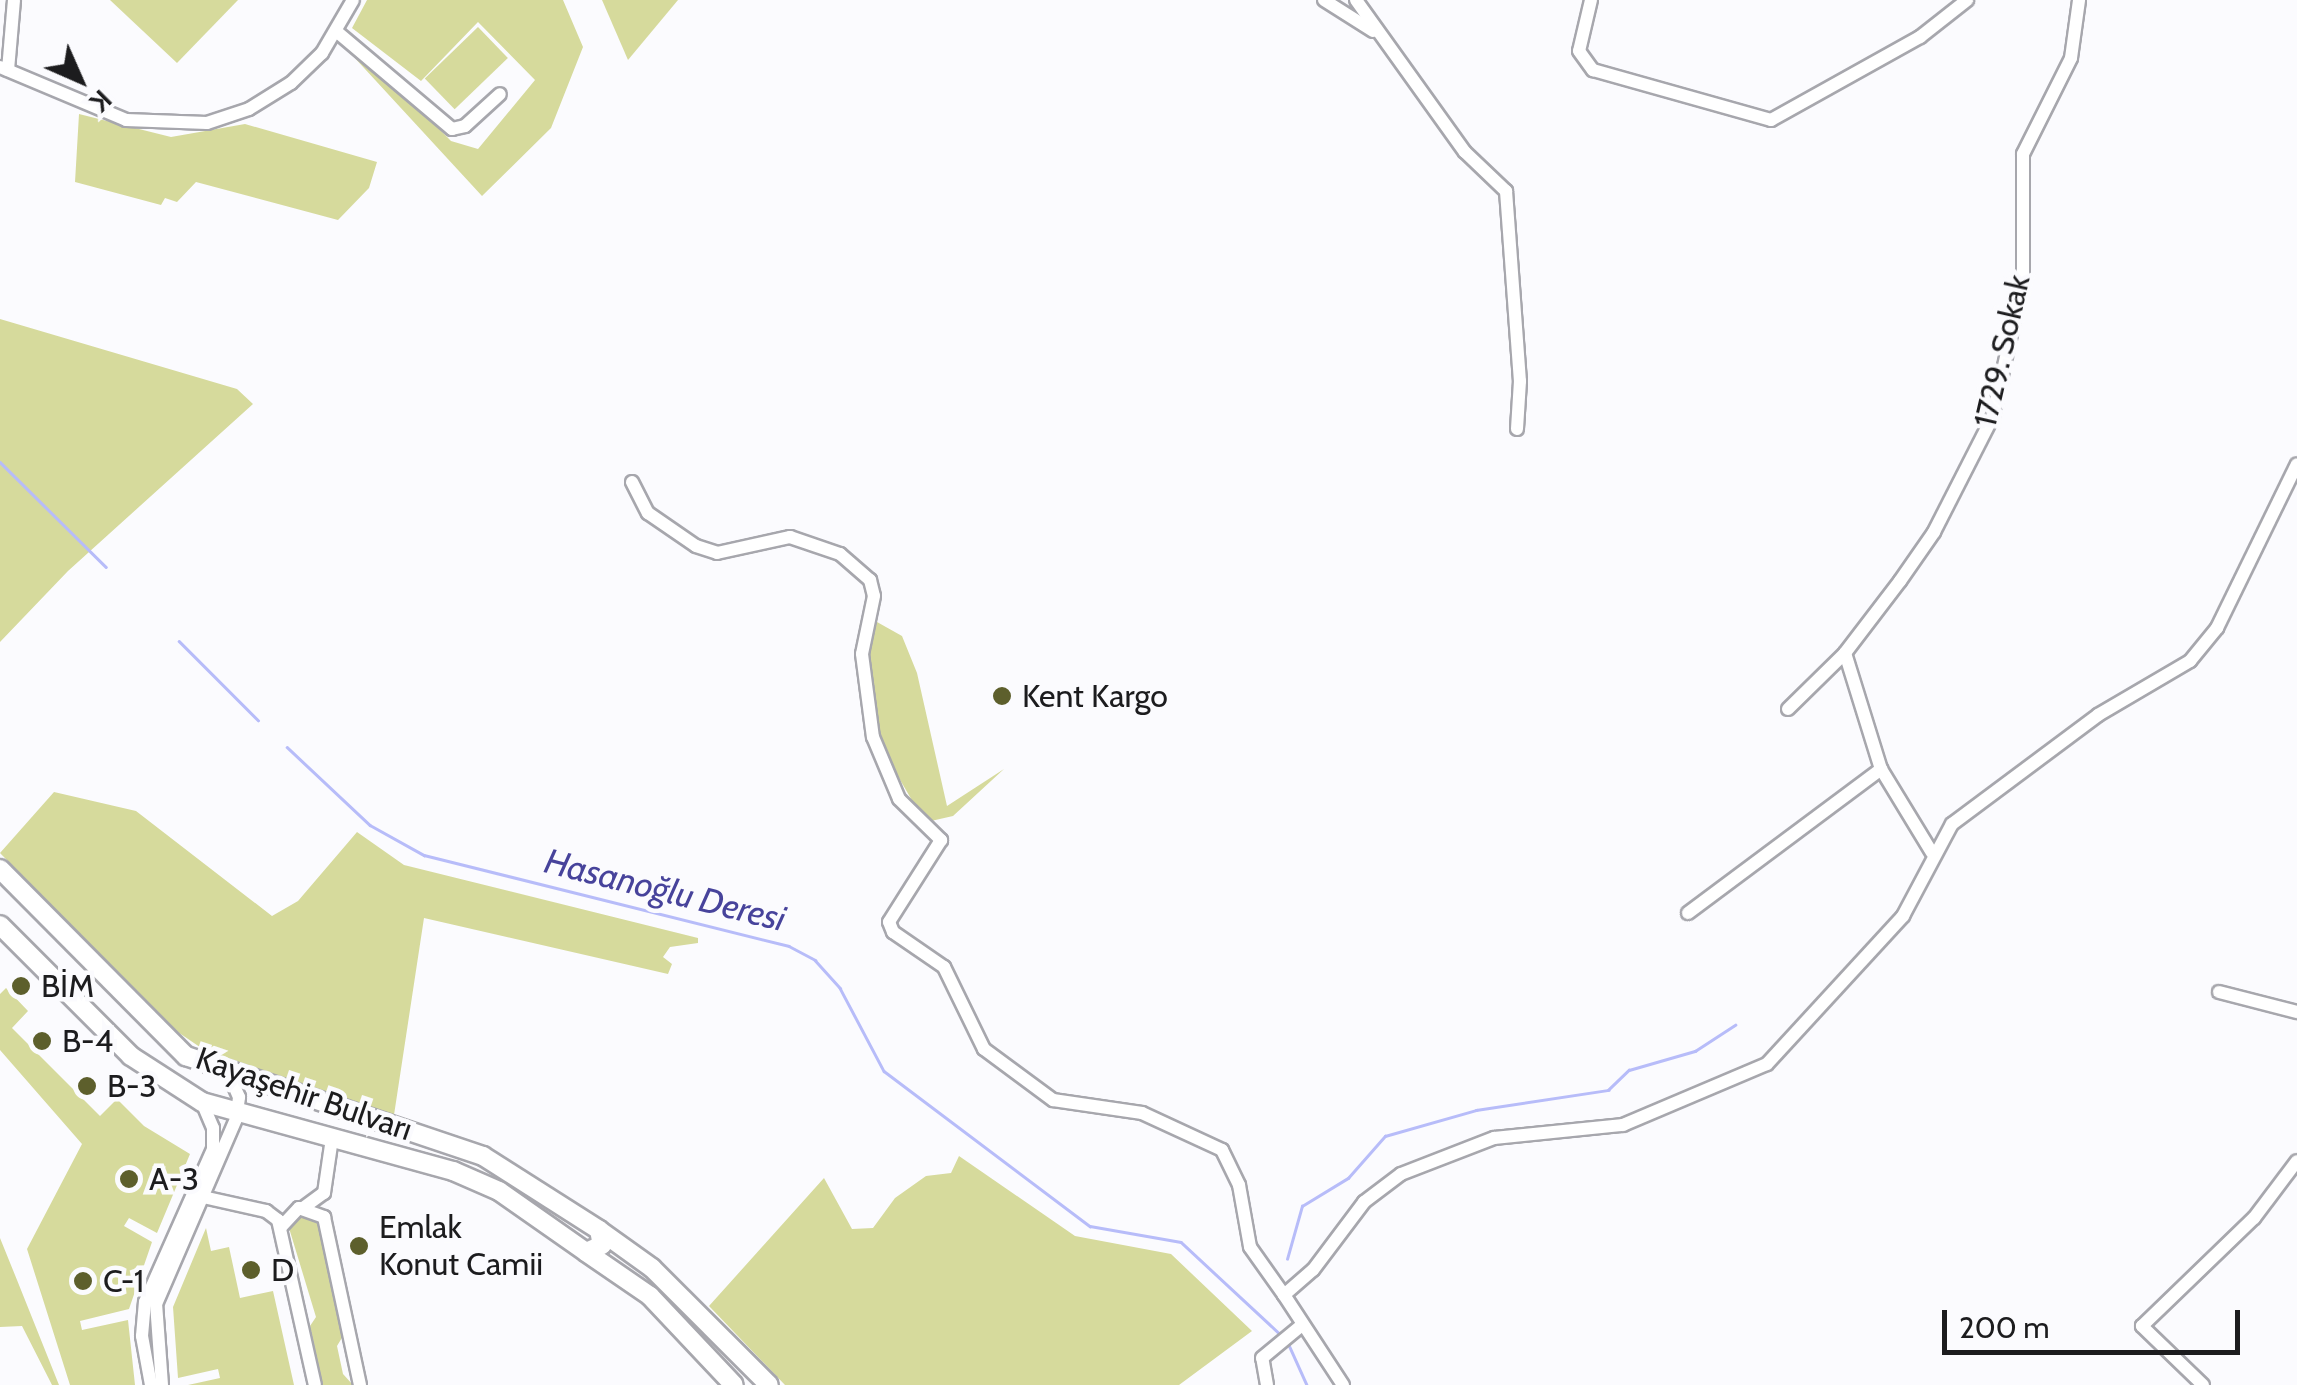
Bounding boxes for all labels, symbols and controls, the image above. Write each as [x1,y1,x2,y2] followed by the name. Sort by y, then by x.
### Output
[30,30,130,130] north arrow
[83,83,119,119] text: K
[1966,271,2038,431] street label: 1729. Sokak
[1022,677,1168,715] place label: Kent Kargo
[991,685,1013,707] marker: Kent Kargo
[540,840,790,940] water label: Hasanoğlu Deresi
[41,967,94,1005] place label: BİM
[10,975,32,997] marker: BİM
[62,1022,113,1060] place label: B-4
[31,1030,53,1052] marker: B-4
[191,1039,417,1149] street label: Kayaşehir Bulvarı
[107,1067,157,1105] place label: B-3
[76,1075,98,1097] marker: B-3
[149,1160,199,1198] place label: A-3
[118,1168,140,1190] marker: A-3
[379,1209,543,1284] place label: Emlak Konut Camii
[348,1235,370,1257] marker: Emlak Konut Camii
[271,1251,294,1289] place label: D
[240,1259,262,1281] marker: D
[103,1262,144,1300] place label: C-1
[72,1270,94,1292] marker: C-1
[1947,1290,2244,1352] scale bar
[1959,1309,2050,1346] text: 200 m

